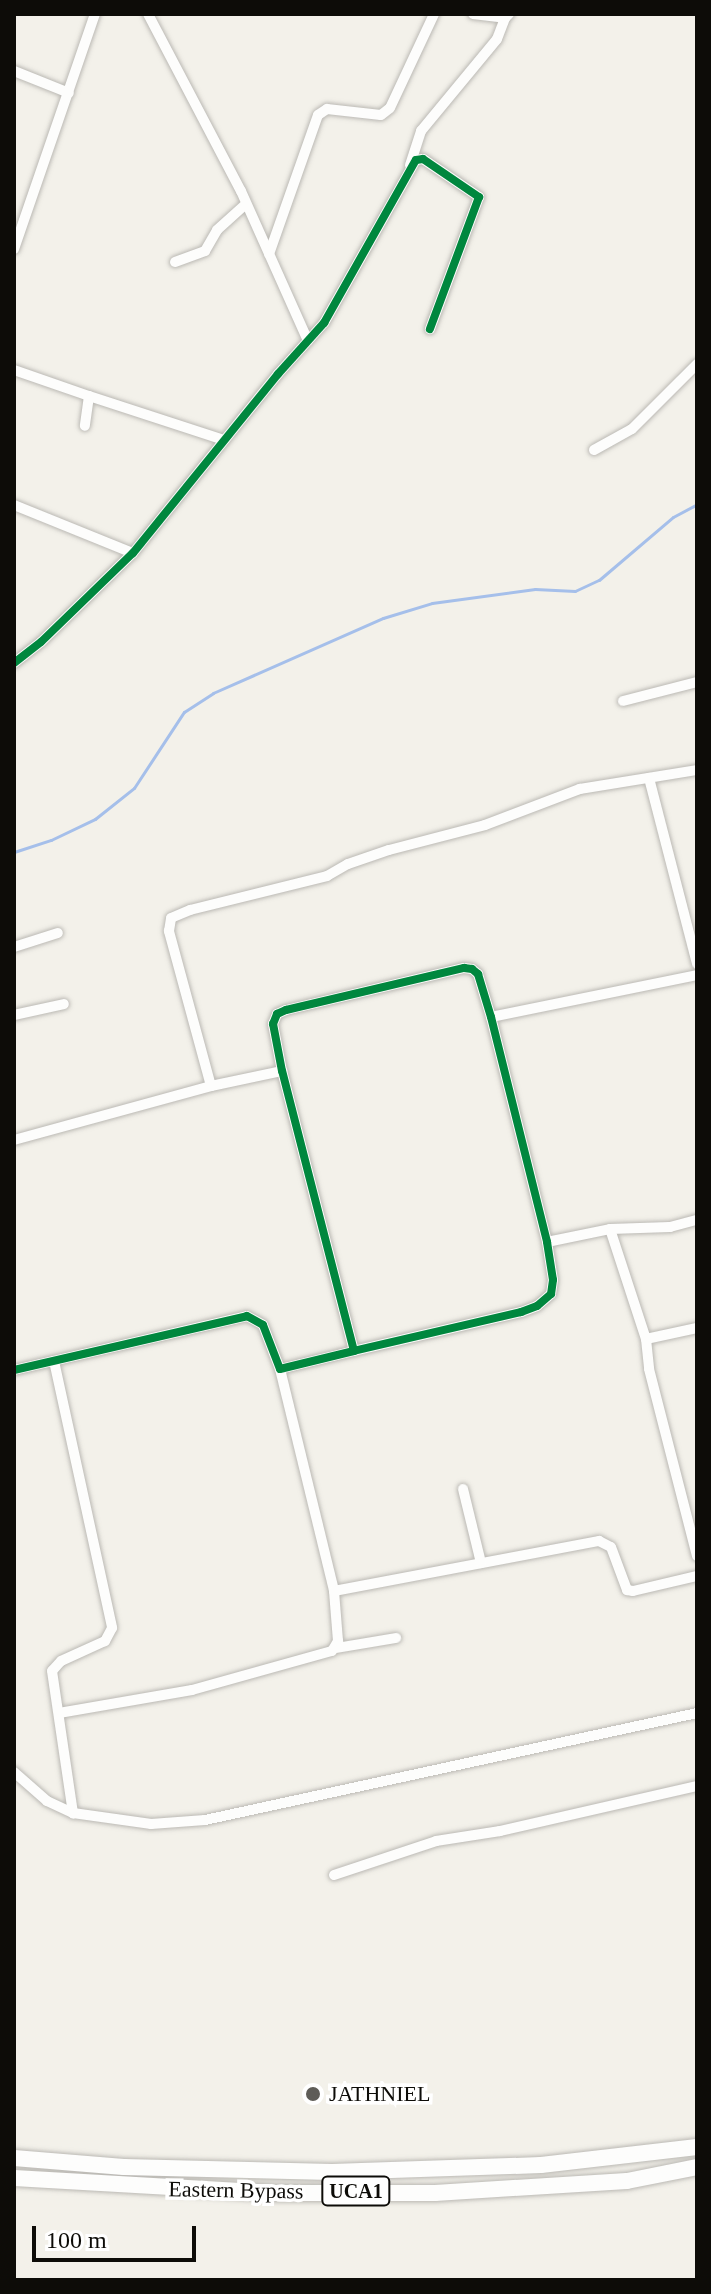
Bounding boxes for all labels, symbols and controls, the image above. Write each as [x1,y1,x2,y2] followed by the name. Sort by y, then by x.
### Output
[329,2081,430,2107] place label: JATHNIEL
[304,2085,322,2103] marker: JATHNIEL
[320,2175,392,2207] road number: UCA1
[168,2176,304,2204] street label: Eastern Bypass
[36,2210,200,2260] scale bar
[46,2227,107,2253] text: 100 m

